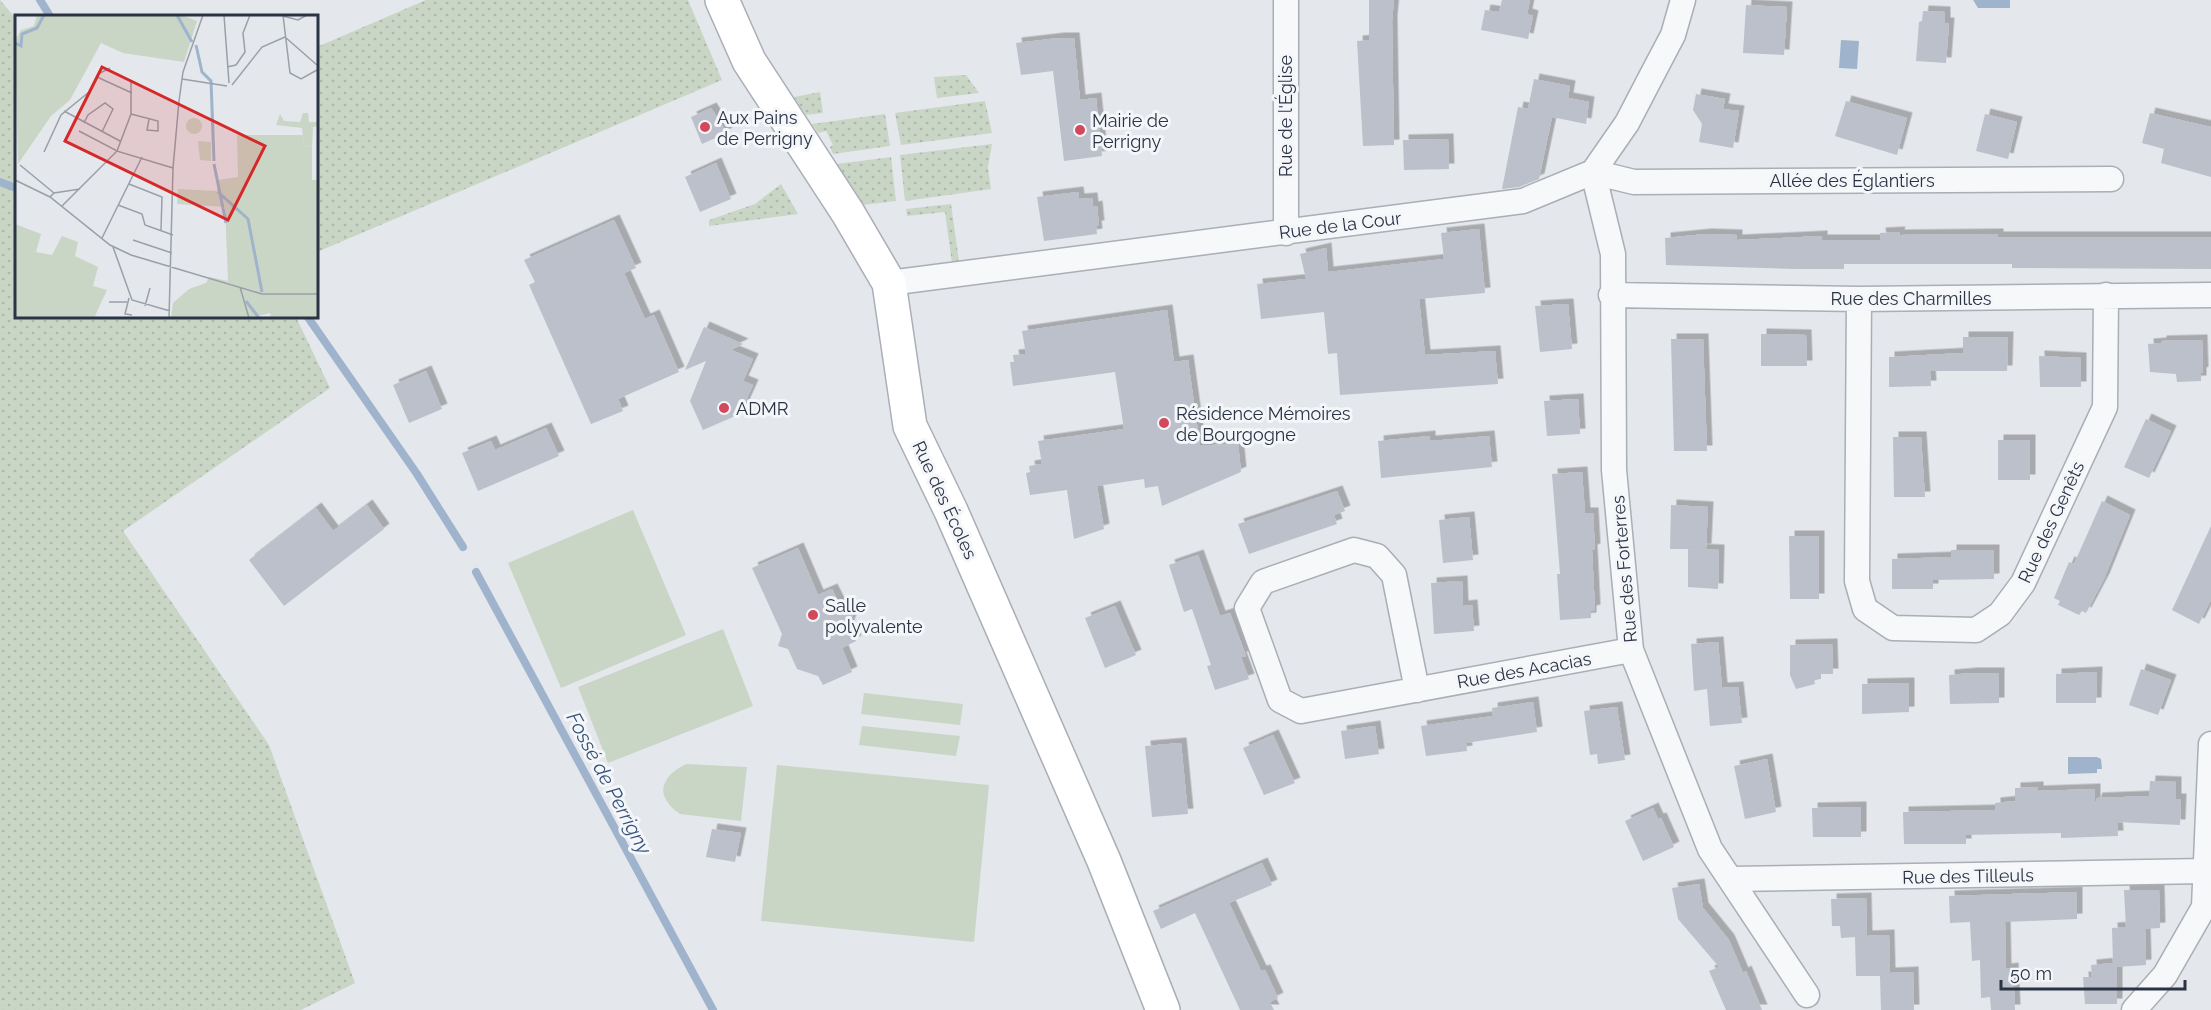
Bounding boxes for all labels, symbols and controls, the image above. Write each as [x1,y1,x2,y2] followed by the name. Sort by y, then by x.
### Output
[15,15,318,318] inset map
[1274,55,1296,177] street label: Rue de l'Église
[717,107,813,149] place label: Aux Pains de Perrigny
[1092,110,1169,152] place label: Mairie de Perrigny
[698,120,712,134] marker: Aux Pains de Perrigny
[1073,123,1087,137] marker: Mairie de Perrigny
[1769,169,1935,191] street label: Allée des Églantiers
[1278,207,1403,243] street label: Rue de la Cour
[1831,288,1992,309] street label: Rue des Charmilles
[736,398,789,419] place label: ADMR
[717,401,731,415] marker: ADMR
[1176,403,1351,445] place label: Résidence Mémoires de Bourgogne
[1157,416,1171,430] marker: Résidence Mémoires de Bourgogne
[908,437,983,563] street label: Rue des Écoles
[2014,458,2088,586] street label: Rue des Genêts
[1607,494,1641,643] street label: Rue des Forterres
[825,595,923,637] place label: Salle polyvalente
[806,608,820,622] marker: Salle polyvalente
[1455,648,1593,692] street label: Rue des Acacias
[561,708,657,859] water label: Fossé de Perrigny
[1902,864,2034,888] street label: Rue des Tilleuls
[2001,953,2186,991] scale bar
[2010,963,2052,984] text: 50 m

